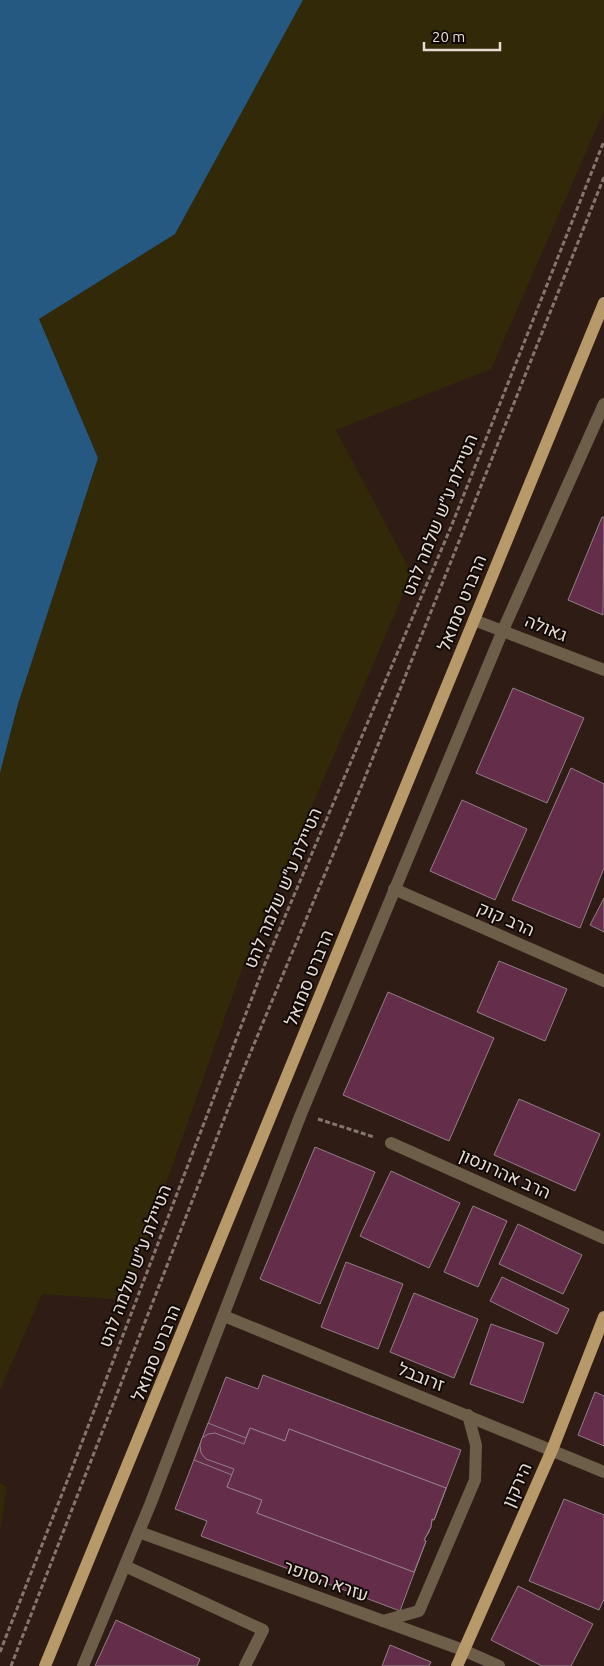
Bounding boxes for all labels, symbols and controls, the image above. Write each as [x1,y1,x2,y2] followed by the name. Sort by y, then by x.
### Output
[424,20,500,52] scale bar
[432,28,465,45] text: 20 m
[397,431,481,598] street label: הטיילת ע״ש שלמה להט
[433,552,489,654] street label: הרברט סמואל
[522,610,570,645] street label: גאולה
[239,804,325,971] street label: הטיילת ע״ש שלמה להט
[474,897,538,940] street label: הרב קוק
[280,927,336,1029] street label: הרברט סמואל
[456,1144,554,1203] street label: הרב אהרונסון
[94,1182,174,1350] street label: הטיילת ע״ש שלמה להט
[127,1302,183,1404] street label: הרברט סמואל
[395,1358,448,1394] street label: זרובבל
[497,1459,536,1510] street label: הירקון
[281,1555,371,1605] street label: עזרא הסופר

